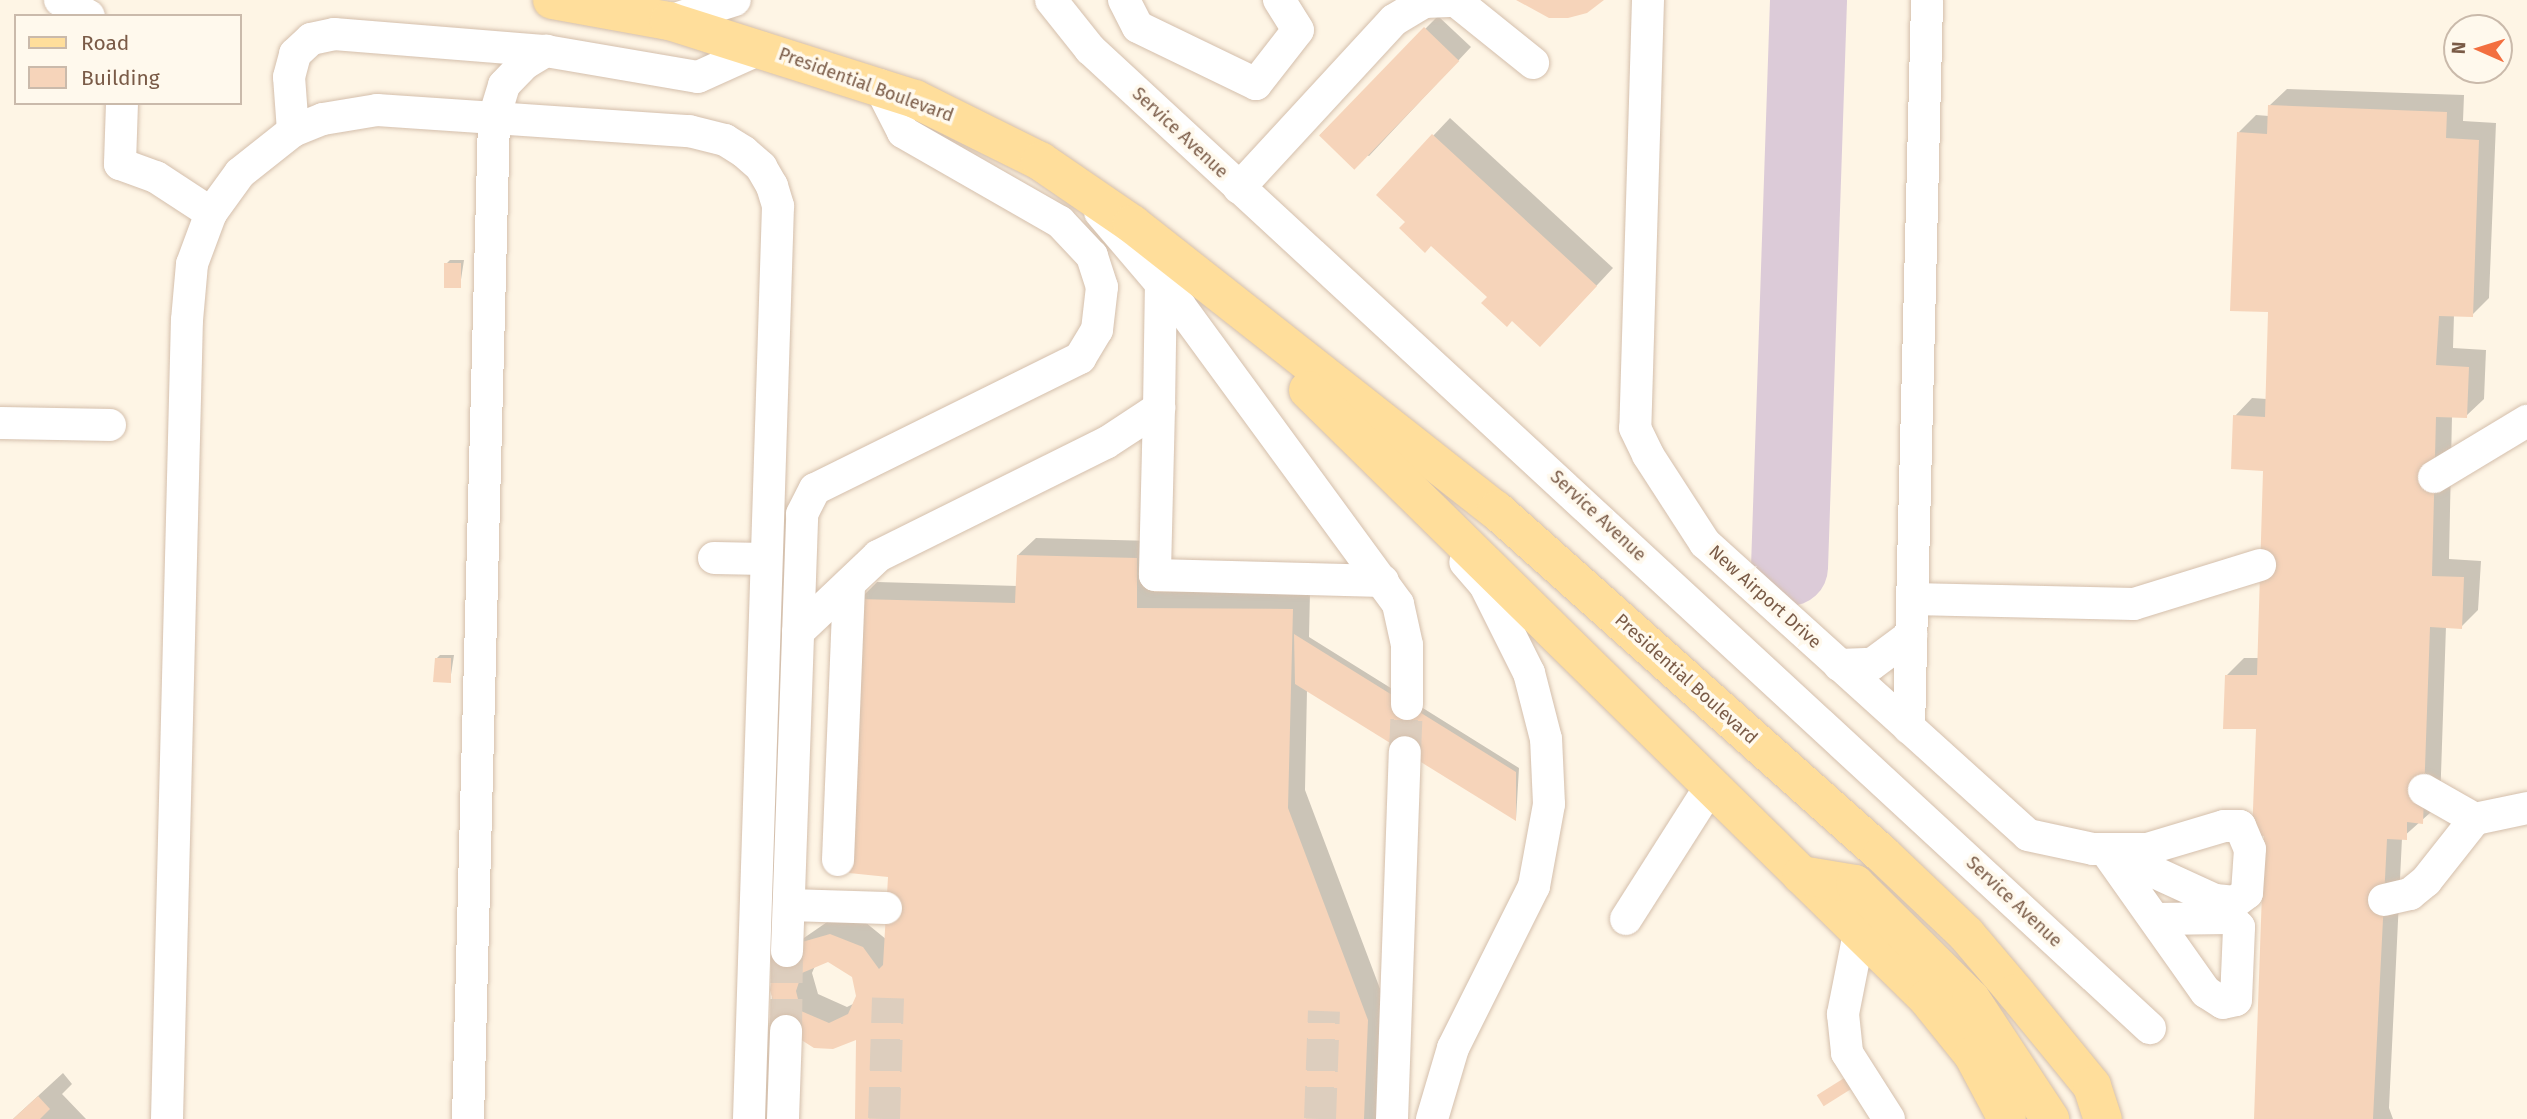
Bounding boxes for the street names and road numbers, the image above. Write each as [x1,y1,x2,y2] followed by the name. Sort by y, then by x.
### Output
[776,43,956,127] street label: Presidential Boulevard
[1128,83,1232,183] street label: Service Avenue
[1546,466,1650,566] street label: Service Avenue
[1704,541,1826,653] street label: New Airport Drive
[1610,609,1762,749] street label: Presidential Boulevard
[1962,852,2066,952] street label: Service Avenue

